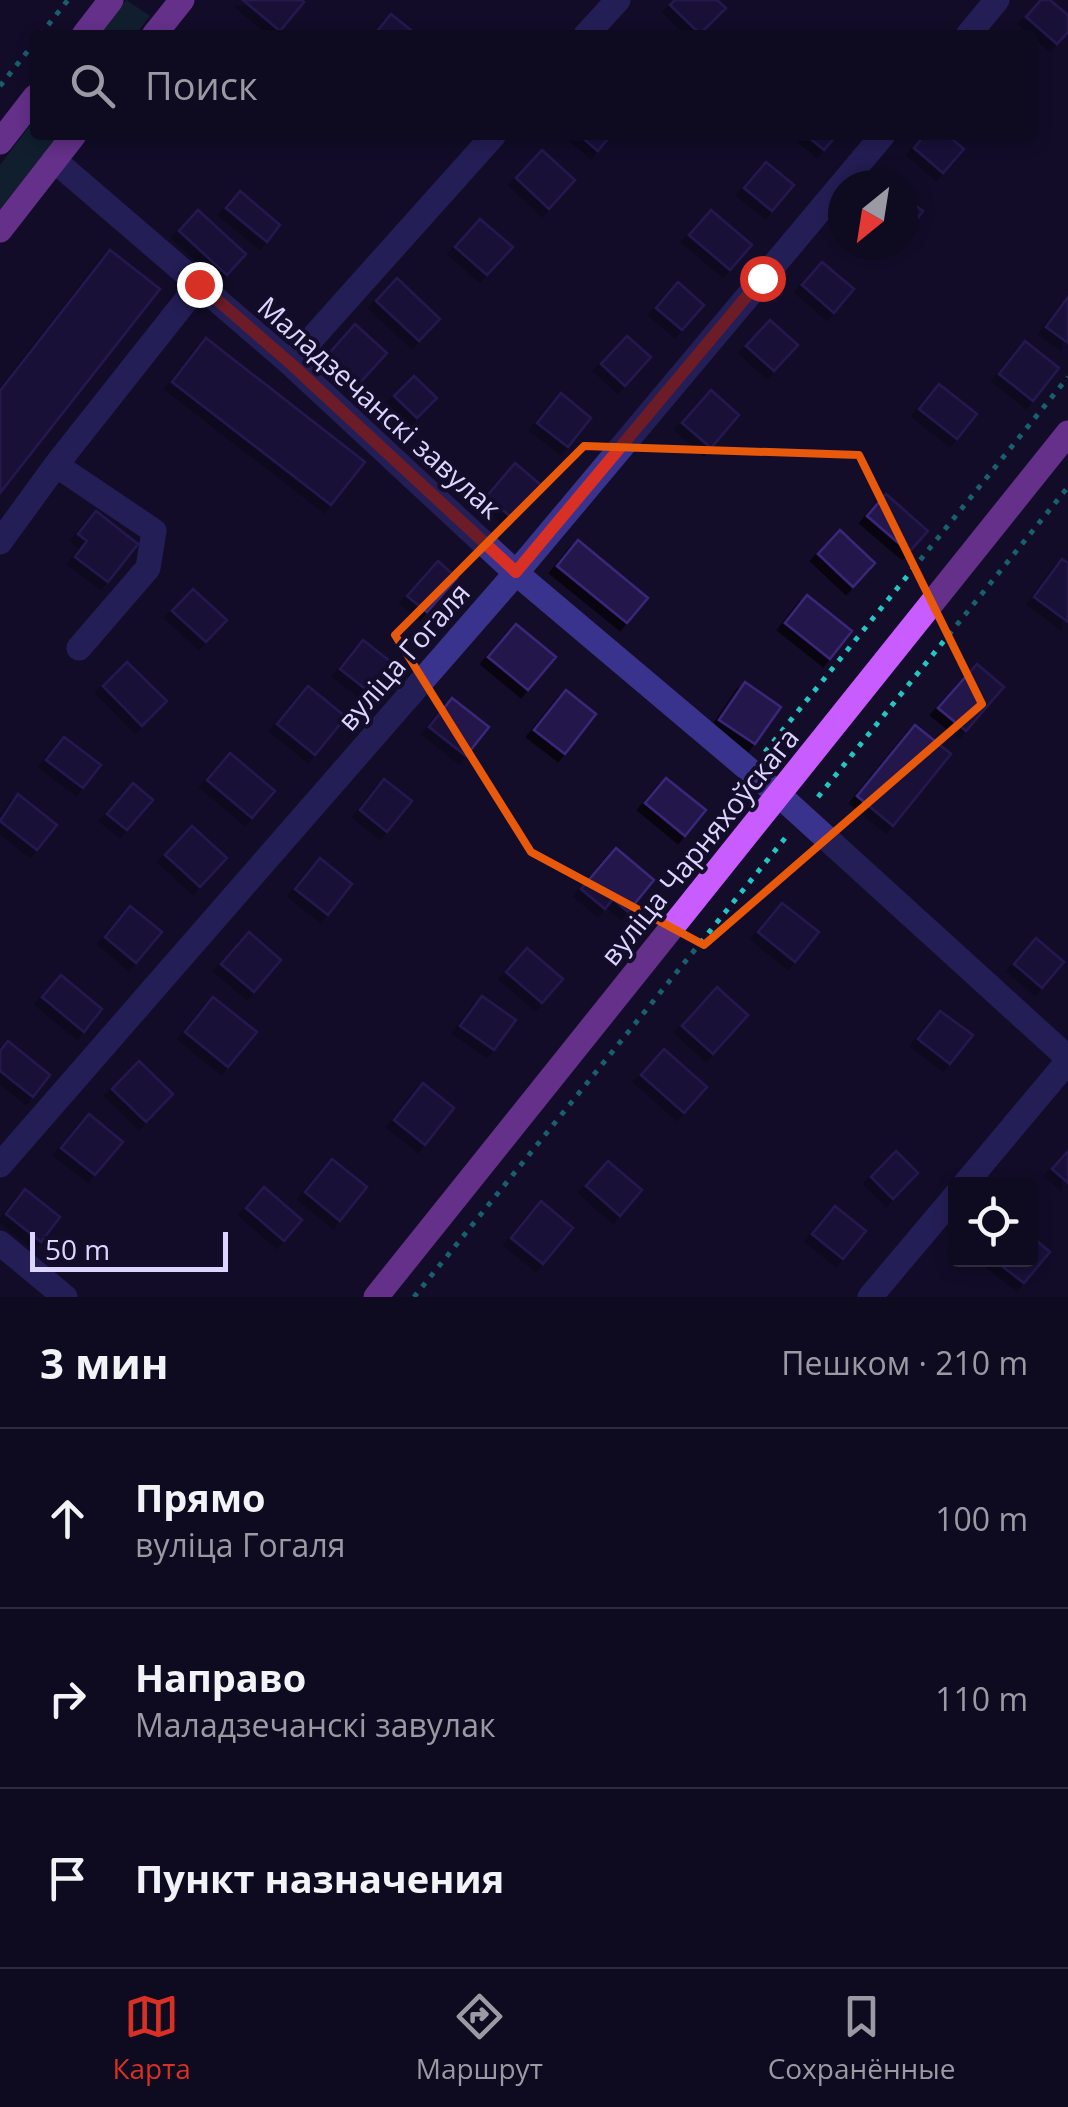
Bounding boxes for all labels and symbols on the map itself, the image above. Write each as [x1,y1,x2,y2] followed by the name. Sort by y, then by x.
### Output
[828,170,918,260] north arrow
[740,256,786,302] route start
[177,262,223,308] route end
[250,287,510,527] street label: Маладзечанскі завулак
[328,574,478,738] street label: вуліца Гогаля
[591,719,807,973] street label: вуліца Чарняхоўскага
[30,1227,228,1272] scale bar

